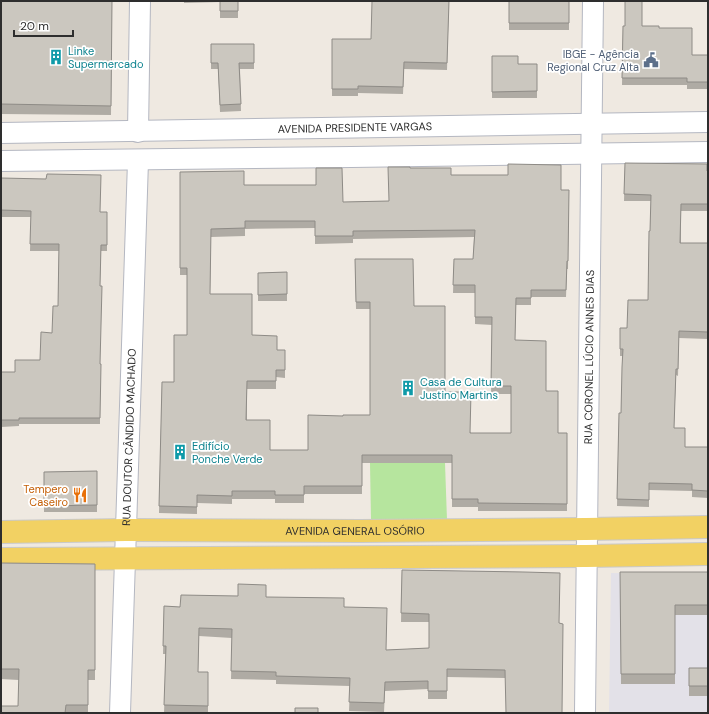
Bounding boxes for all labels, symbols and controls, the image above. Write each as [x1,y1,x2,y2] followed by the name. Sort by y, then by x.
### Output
[14,12,73,38] scale bar
[20,18,49,34] text: 20 m
[68,44,144,71] place label: Linke Supermercado
[547,47,639,74] place label: IBGE - Agência Regional Cruz Alta
[47,48,65,66] building icon: Linke Supermercado
[642,51,660,69] public building icon: IBGE - Agência Regional Cruz Alta
[278,119,432,136] street label: AVENIDA PRESIDENTE VARGAS
[581,270,597,444] street label: RUA CORONEL LÚCIO ANNES DIAS
[119,348,139,526] street label: RUA DOUTOR CÂNDIDO MACHADO
[420,375,502,402] place label: Casa de Cultura Justino Martins
[399,379,417,397] building icon: Casa de Cultura Justino Martins
[192,439,263,466] place label: Edifício Ponche Verde
[171,443,189,461] building icon: Edifício Ponche Verde
[23,482,68,509] place label: Tempero Caseiro
[71,486,89,504] restaurant icon: Tempero Caseiro
[285,523,425,538] street label: AVENIDA GENERAL OSÓRIO

